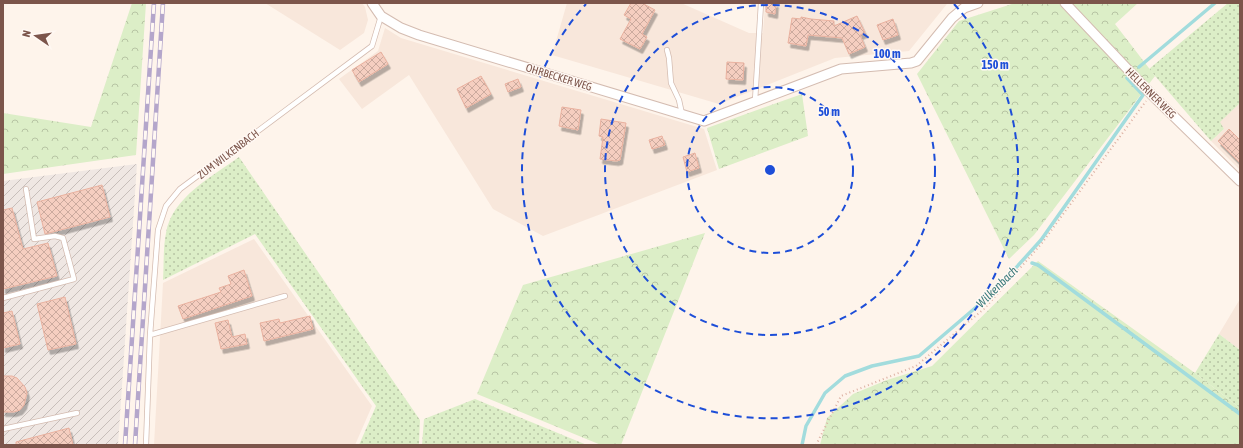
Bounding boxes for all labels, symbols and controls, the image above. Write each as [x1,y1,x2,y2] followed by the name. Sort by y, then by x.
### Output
[16,16,56,56] north arrow
[20,29,33,38] text: N
[873,47,901,61] text: 100 m
[981,58,1009,72] text: 150 m
[524,61,594,93] street label: OHRBECKER WEG
[1123,65,1179,121] street label: HELLERNER WEG
[818,105,840,119] text: 50 m
[195,127,261,181] street label: ZUM WILKENBACH
[763,163,777,177] centre of rings
[973,263,1021,311] water label: Wilkenbach

